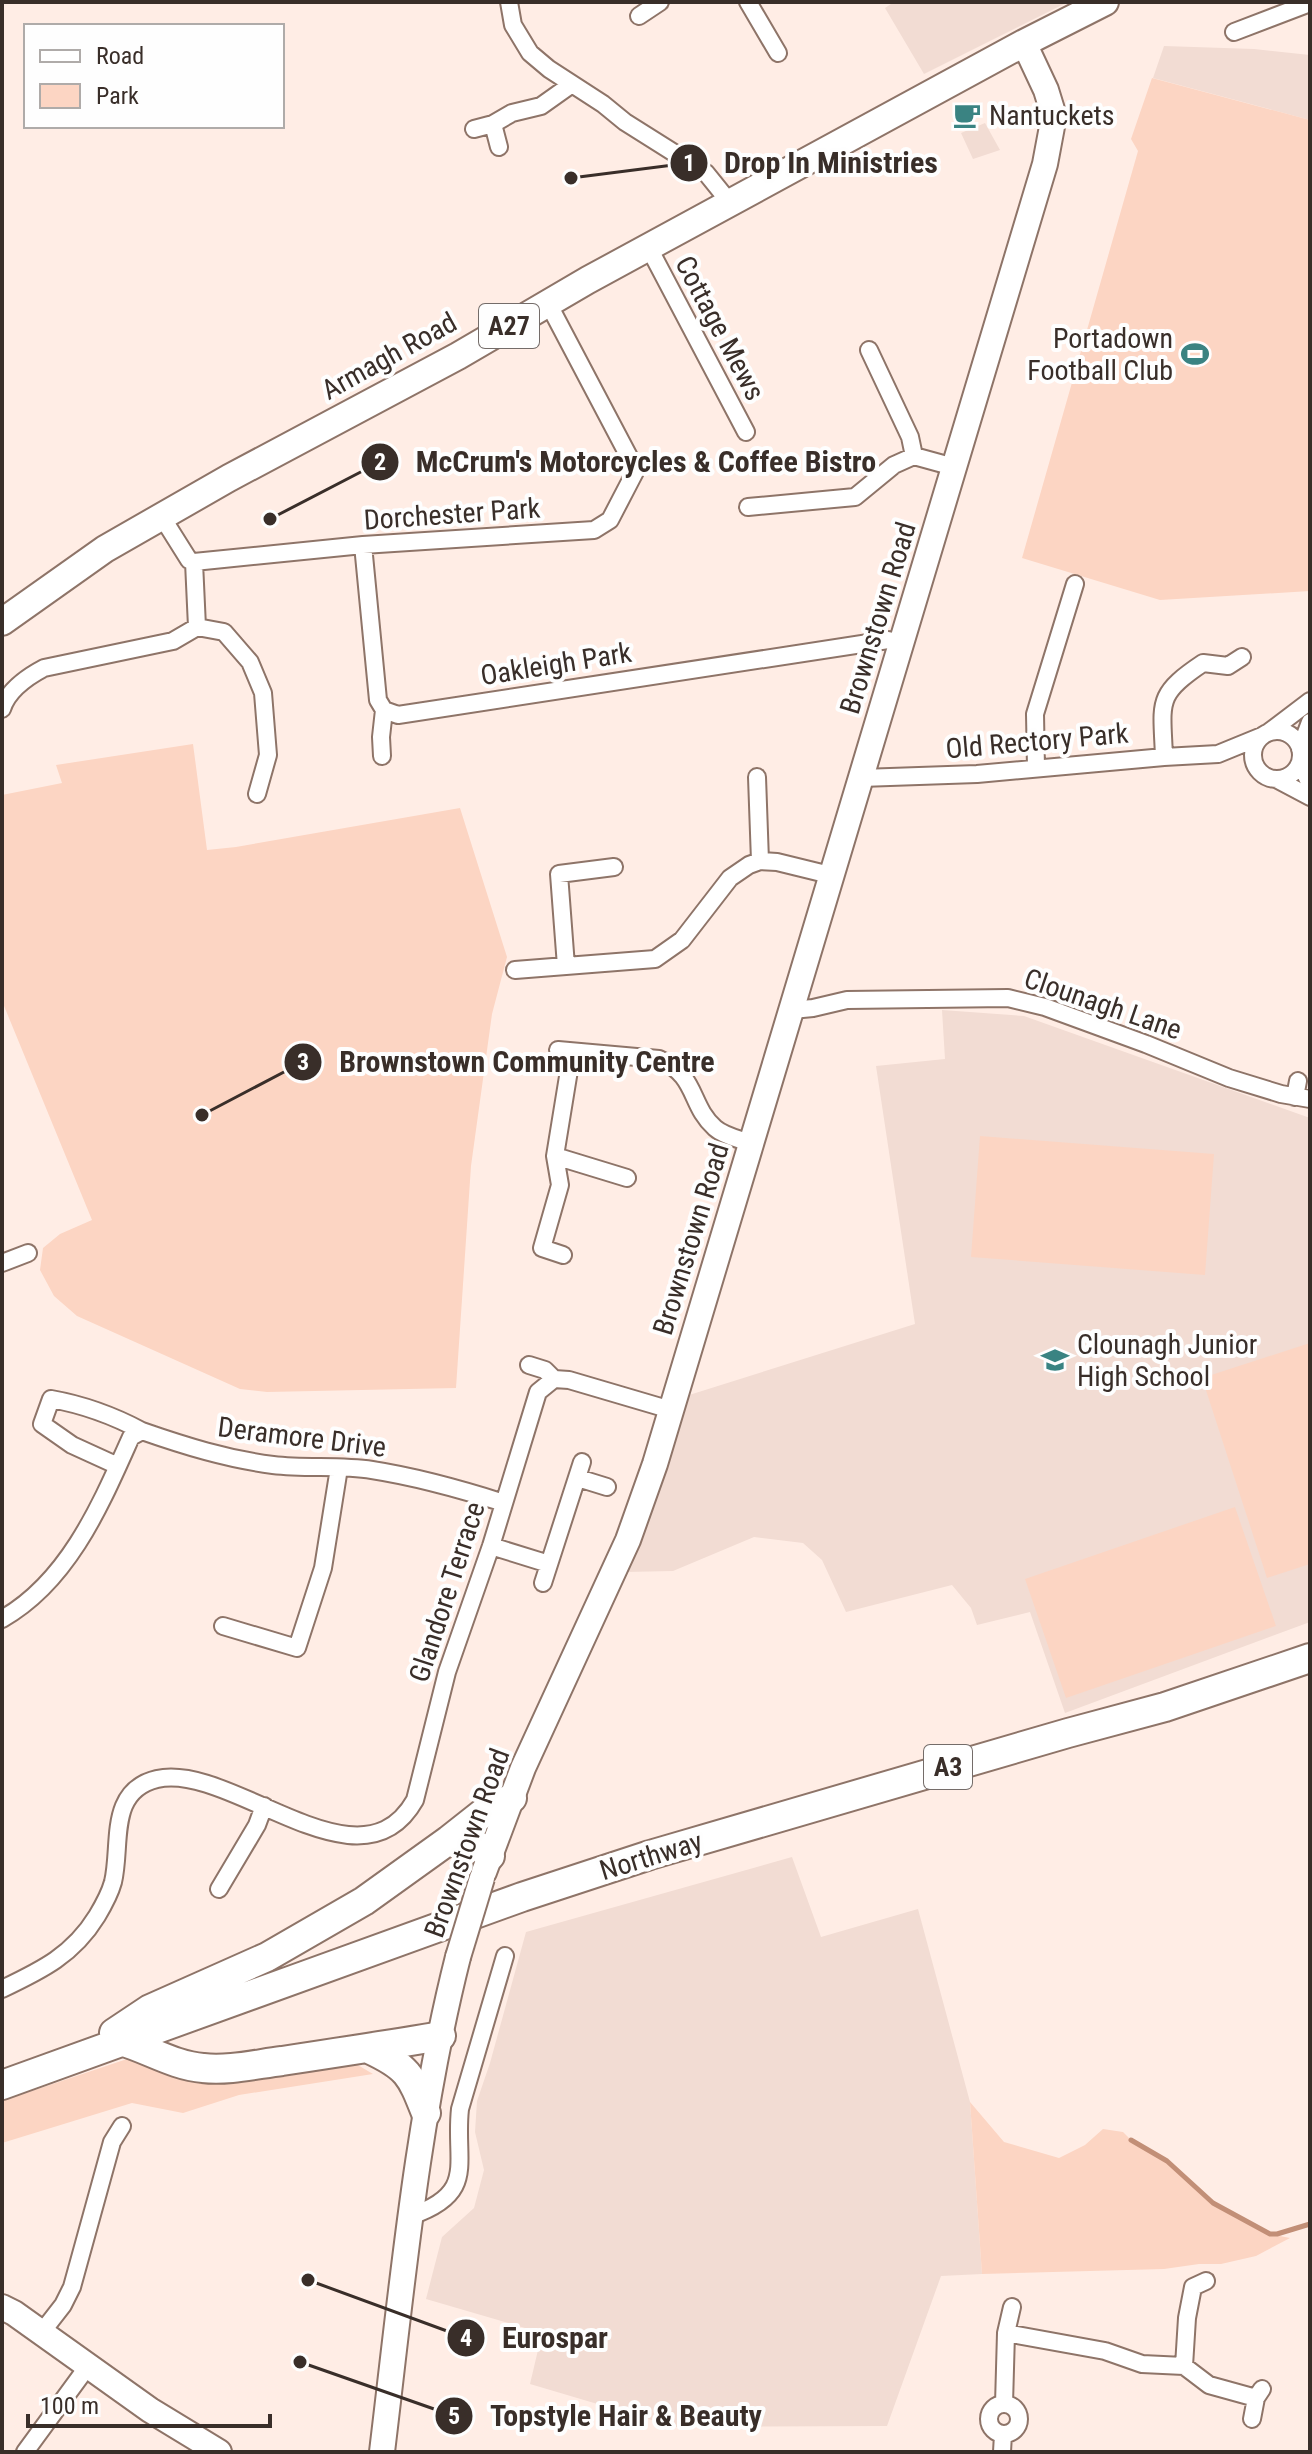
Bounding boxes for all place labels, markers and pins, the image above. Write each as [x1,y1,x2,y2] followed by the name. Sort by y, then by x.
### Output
[989,99,1115,132] place label: Nantuckets
[952,100,982,130] cafe icon: Nantuckets
[669,136,954,190] callout: Drop In Ministries
[1027,322,1173,387] place label: Portadown Football Club
[1180,339,1210,369] sports icon: Portadown Football Club
[360,435,892,489] callout: McCrum's Motorcycles & Coffee Bistro
[283,1035,730,1089] callout: Brownstown Community Centre
[1077,1328,1257,1393] place label: Clounagh Junior High School
[1040,1345,1070,1375] school or university icon: Clounagh Junior High School
[446,2311,624,2365] callout: Eurospar
[434,2389,778,2443] callout: Topstyle Hair & Beauty

